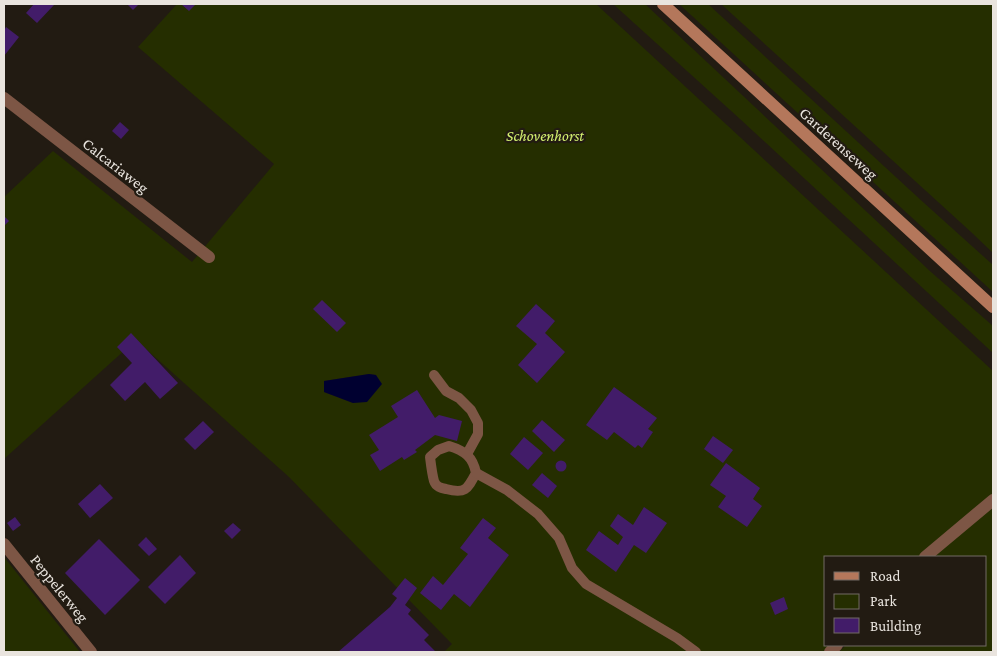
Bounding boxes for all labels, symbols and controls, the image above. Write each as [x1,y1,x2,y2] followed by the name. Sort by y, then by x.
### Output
[796,104,881,184] street label: Garderenseweg
[506,127,584,144] park label: Schovenhorst
[79,134,152,197] street label: Calcariaweg
[26,551,92,626] street label: Peppelerweg
[824,556,987,646] legend
[870,568,901,584] text: Road
[870,593,897,609] text: Park
[870,618,921,635] text: Building

